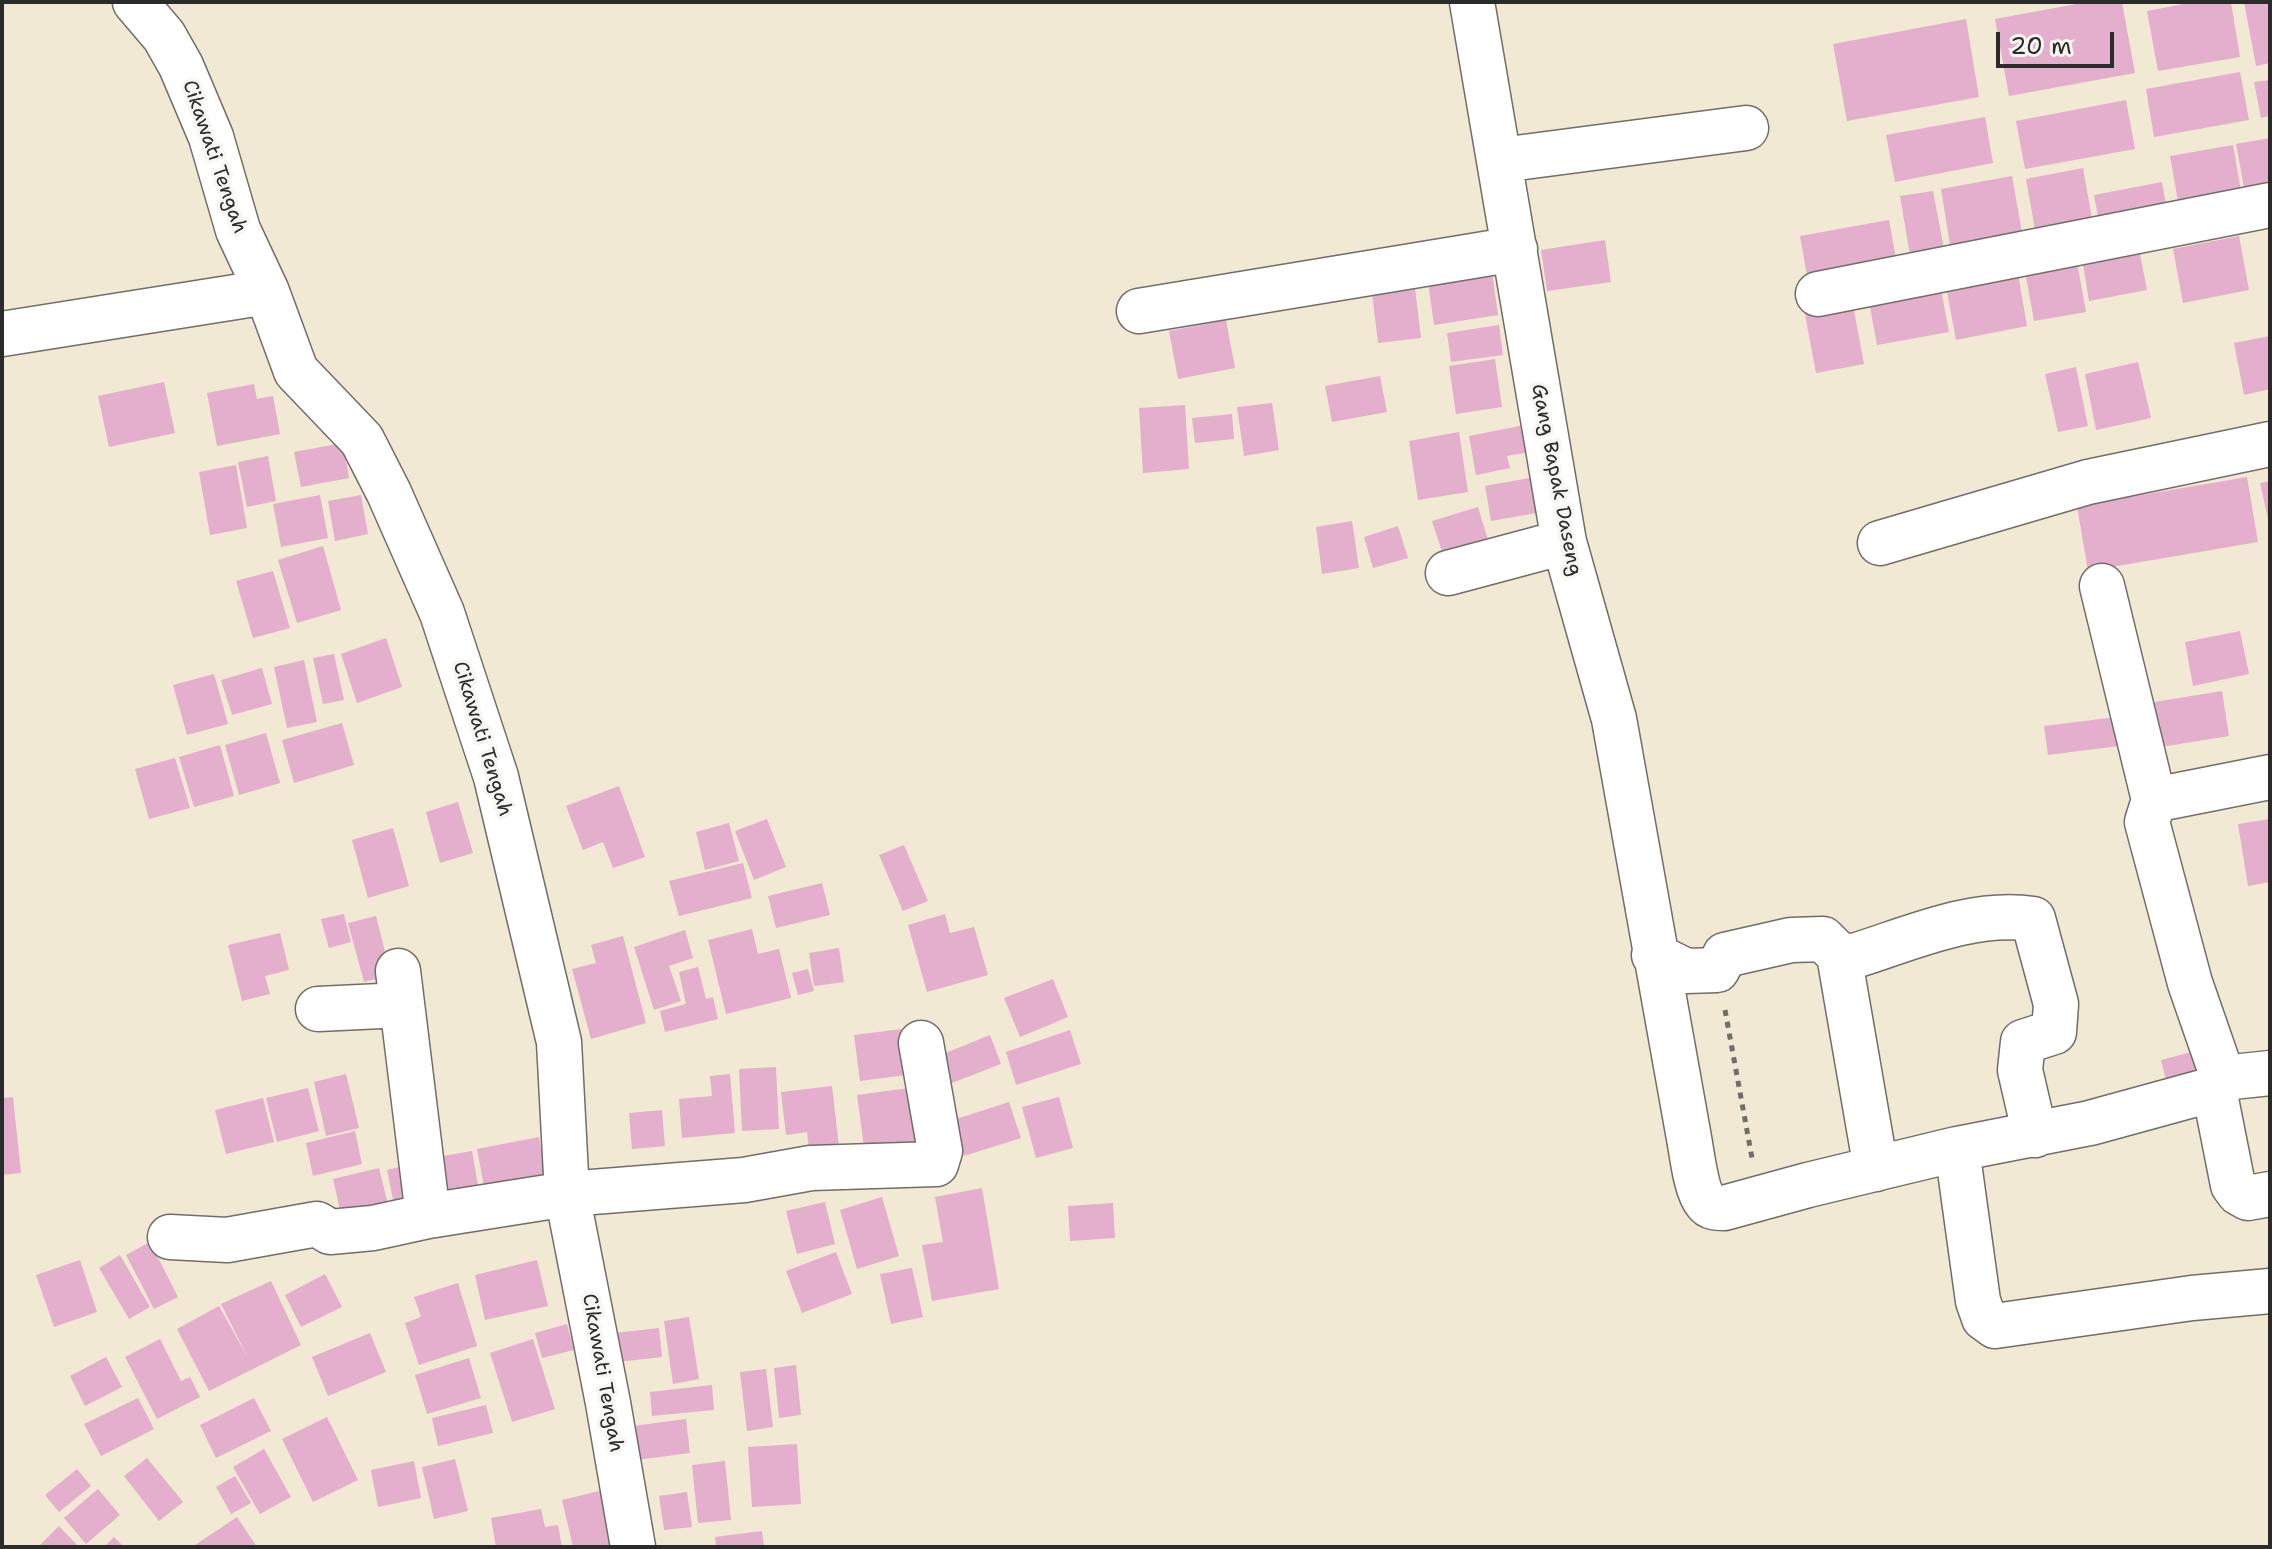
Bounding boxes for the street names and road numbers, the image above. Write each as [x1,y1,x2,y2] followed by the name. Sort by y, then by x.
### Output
[176,77,252,237] street label: Cikawati Tengah
[1526,382,1586,578] street label: Gang Bapak Daseng
[447,659,517,819] street label: Cikawati Tengah
[576,1292,628,1454] street label: Cikawati Tengah

